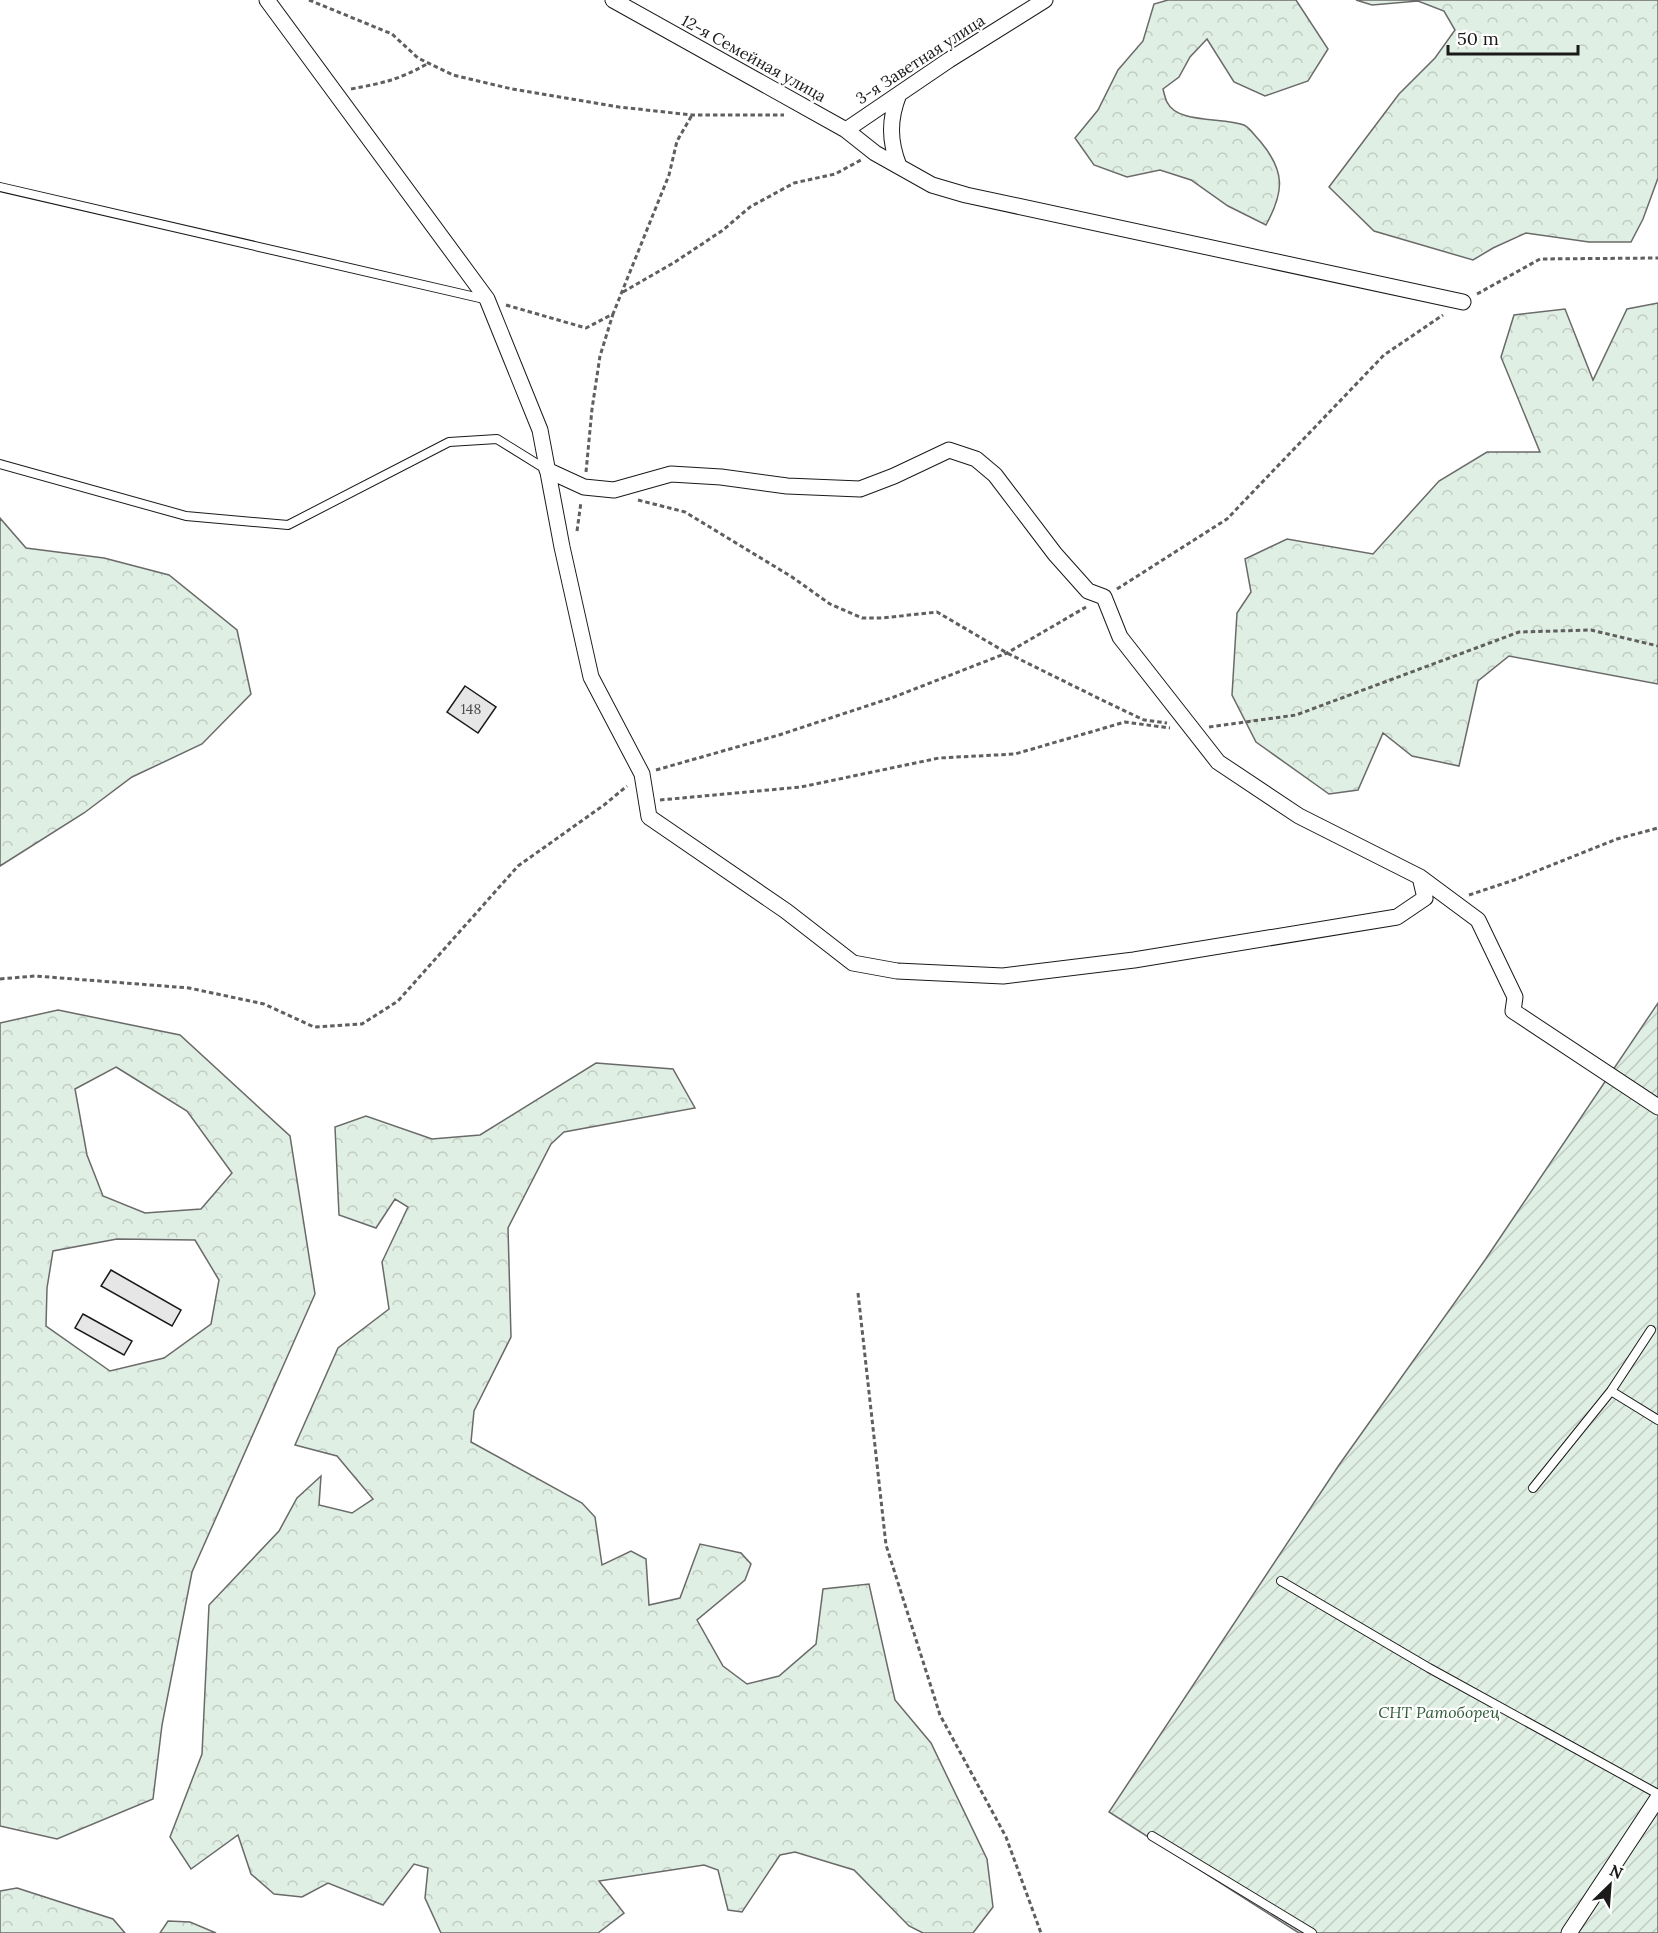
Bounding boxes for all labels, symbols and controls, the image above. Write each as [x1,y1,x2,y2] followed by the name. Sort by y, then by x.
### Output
[678,10,830,106] street label: 12-я Семейная улица
[852,10,988,108] street label: 3-я Заветная улица
[1448,18,1578,56] scale bar
[1457,27,1499,50] text: 50 m
[461,700,481,718] house number: 148
[1378,1702,1500,1722] park label: СНТ Ратоборец
[1580,1855,1640,1915] north arrow
[1607,1860,1626,1883] text: N

